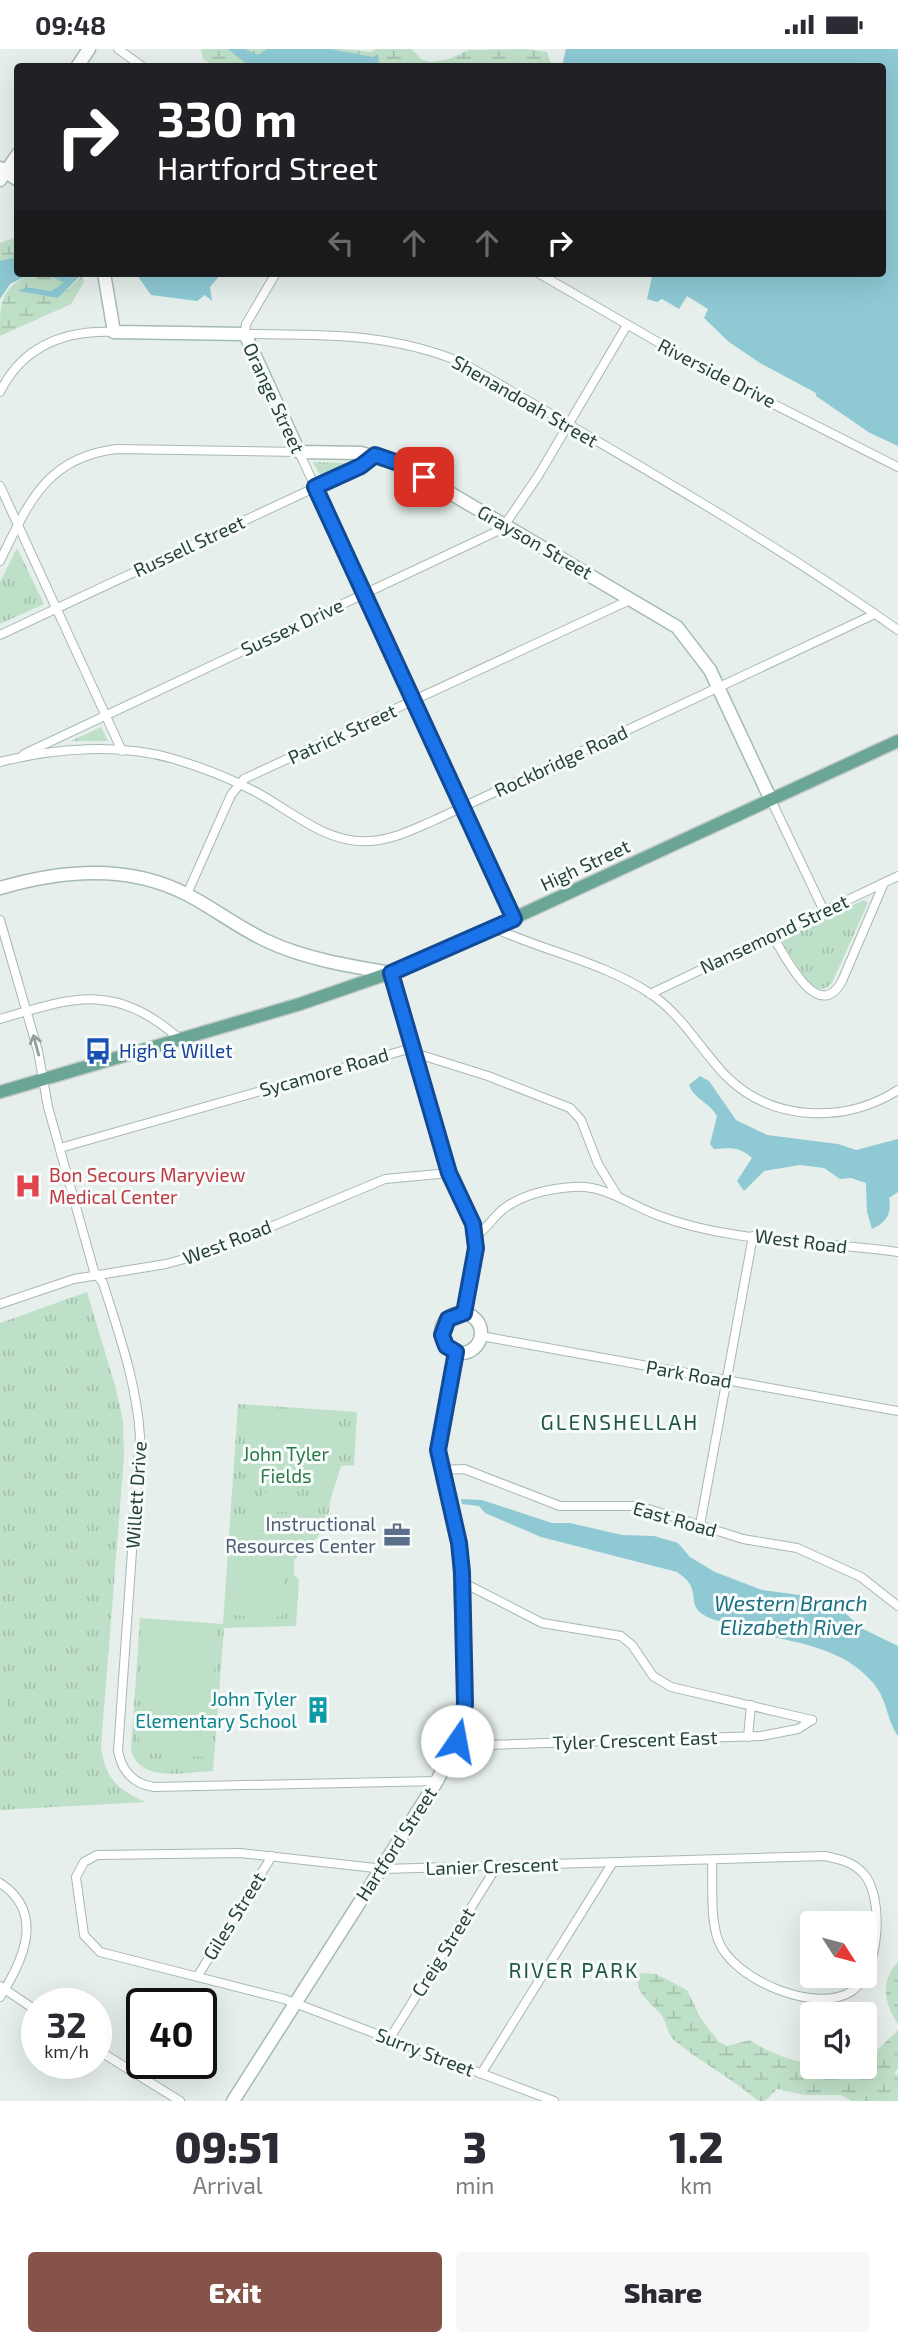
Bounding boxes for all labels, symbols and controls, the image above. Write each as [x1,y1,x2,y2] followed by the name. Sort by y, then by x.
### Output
[35,9,106,40] text: 09:48
[157,88,297,147] text: 330 m
[42,91,133,182] icon: right
[157,148,378,186] text: Hartford Street
[322,224,360,262] icon: left
[395,224,433,262] icon: ahead
[468,224,506,262] icon: ahead
[541,224,579,262] icon: right
[655,333,780,412] street label: Riverside Drive
[239,339,310,457] street label: Orange Street
[448,349,602,452] street label: Shenandoah Street
[394,447,454,507] pin
[405,458,443,496] icon: arrive
[474,499,597,584] street label: Grayson Street
[130,510,248,581] street label: Russell Street
[237,593,347,660] street label: Sussex Drive
[284,698,400,769] street label: Patrick Street
[491,720,631,801] street label: Rockbridge Road
[536,834,633,895] street label: High Street
[696,889,852,978] street label: Nansemond Street
[29,1034,42,1057] one-way arrow
[83,1036,113,1066] bus stop icon: High & Willet
[119,1039,232,1062] place label: High & Willet
[257,1042,391,1101] street label: Sycamore Road
[49,1163,246,1208] place label: Bon Secours Maryview Medical Center
[13,1171,43,1201] hospital icon: Bon Secours Maryview Medical Center
[179,1214,274,1269] street label: West Road
[754,1223,848,1258] street label: West Road
[644,1355,734,1392] street label: Park Road
[541,1409,699,1434] district label: GLENSHELLAH
[120,1440,151,1550] street label: Willett Drive
[243,1442,330,1487] park label: John Tyler Fields
[631,1496,720,1541] street label: East Road
[225,1512,376,1557] place label: Instructional Resources Center
[382,1520,412,1550] office icon: Instructional Resources Center
[714,1590,868,1639] water label: Western Branch Elizabeth River
[135,1687,297,1732] place label: John Tyler Elementary School
[303,1695,333,1725] building icon: John Tyler Elementary School
[420,1704,494,1778] position arrow
[552,1725,718,1754] street label: Tyler Crescent East
[350,1782,441,1905] street label: Hartford Street
[425,1852,559,1879] street label: Lanier Crescent
[198,1868,270,1964] street label: Giles Street
[406,1903,479,2001] street label: Creig Street
[800,1911,877,1988] north arrow
[800,1911,877,2079] map controls
[509,1957,639,1982] district label: RIVER PARK
[126,1988,217,2079] speed limit sign: 40
[800,2002,877,2079] button: sound
[46,2003,87,2045] text: 32
[373,2022,478,2081] street label: Surry Street
[44,2040,89,2062] text: km/h
[175,2121,281,2171] text: 09:51
[463,2121,487,2171] text: 3
[669,2121,723,2171] text: 1.2
[193,2171,263,2199] text: Arrival
[455,2171,494,2199] text: min
[680,2171,712,2199] text: km
[28,2252,442,2332] button: Exit
[456,2252,870,2332] button: Share

